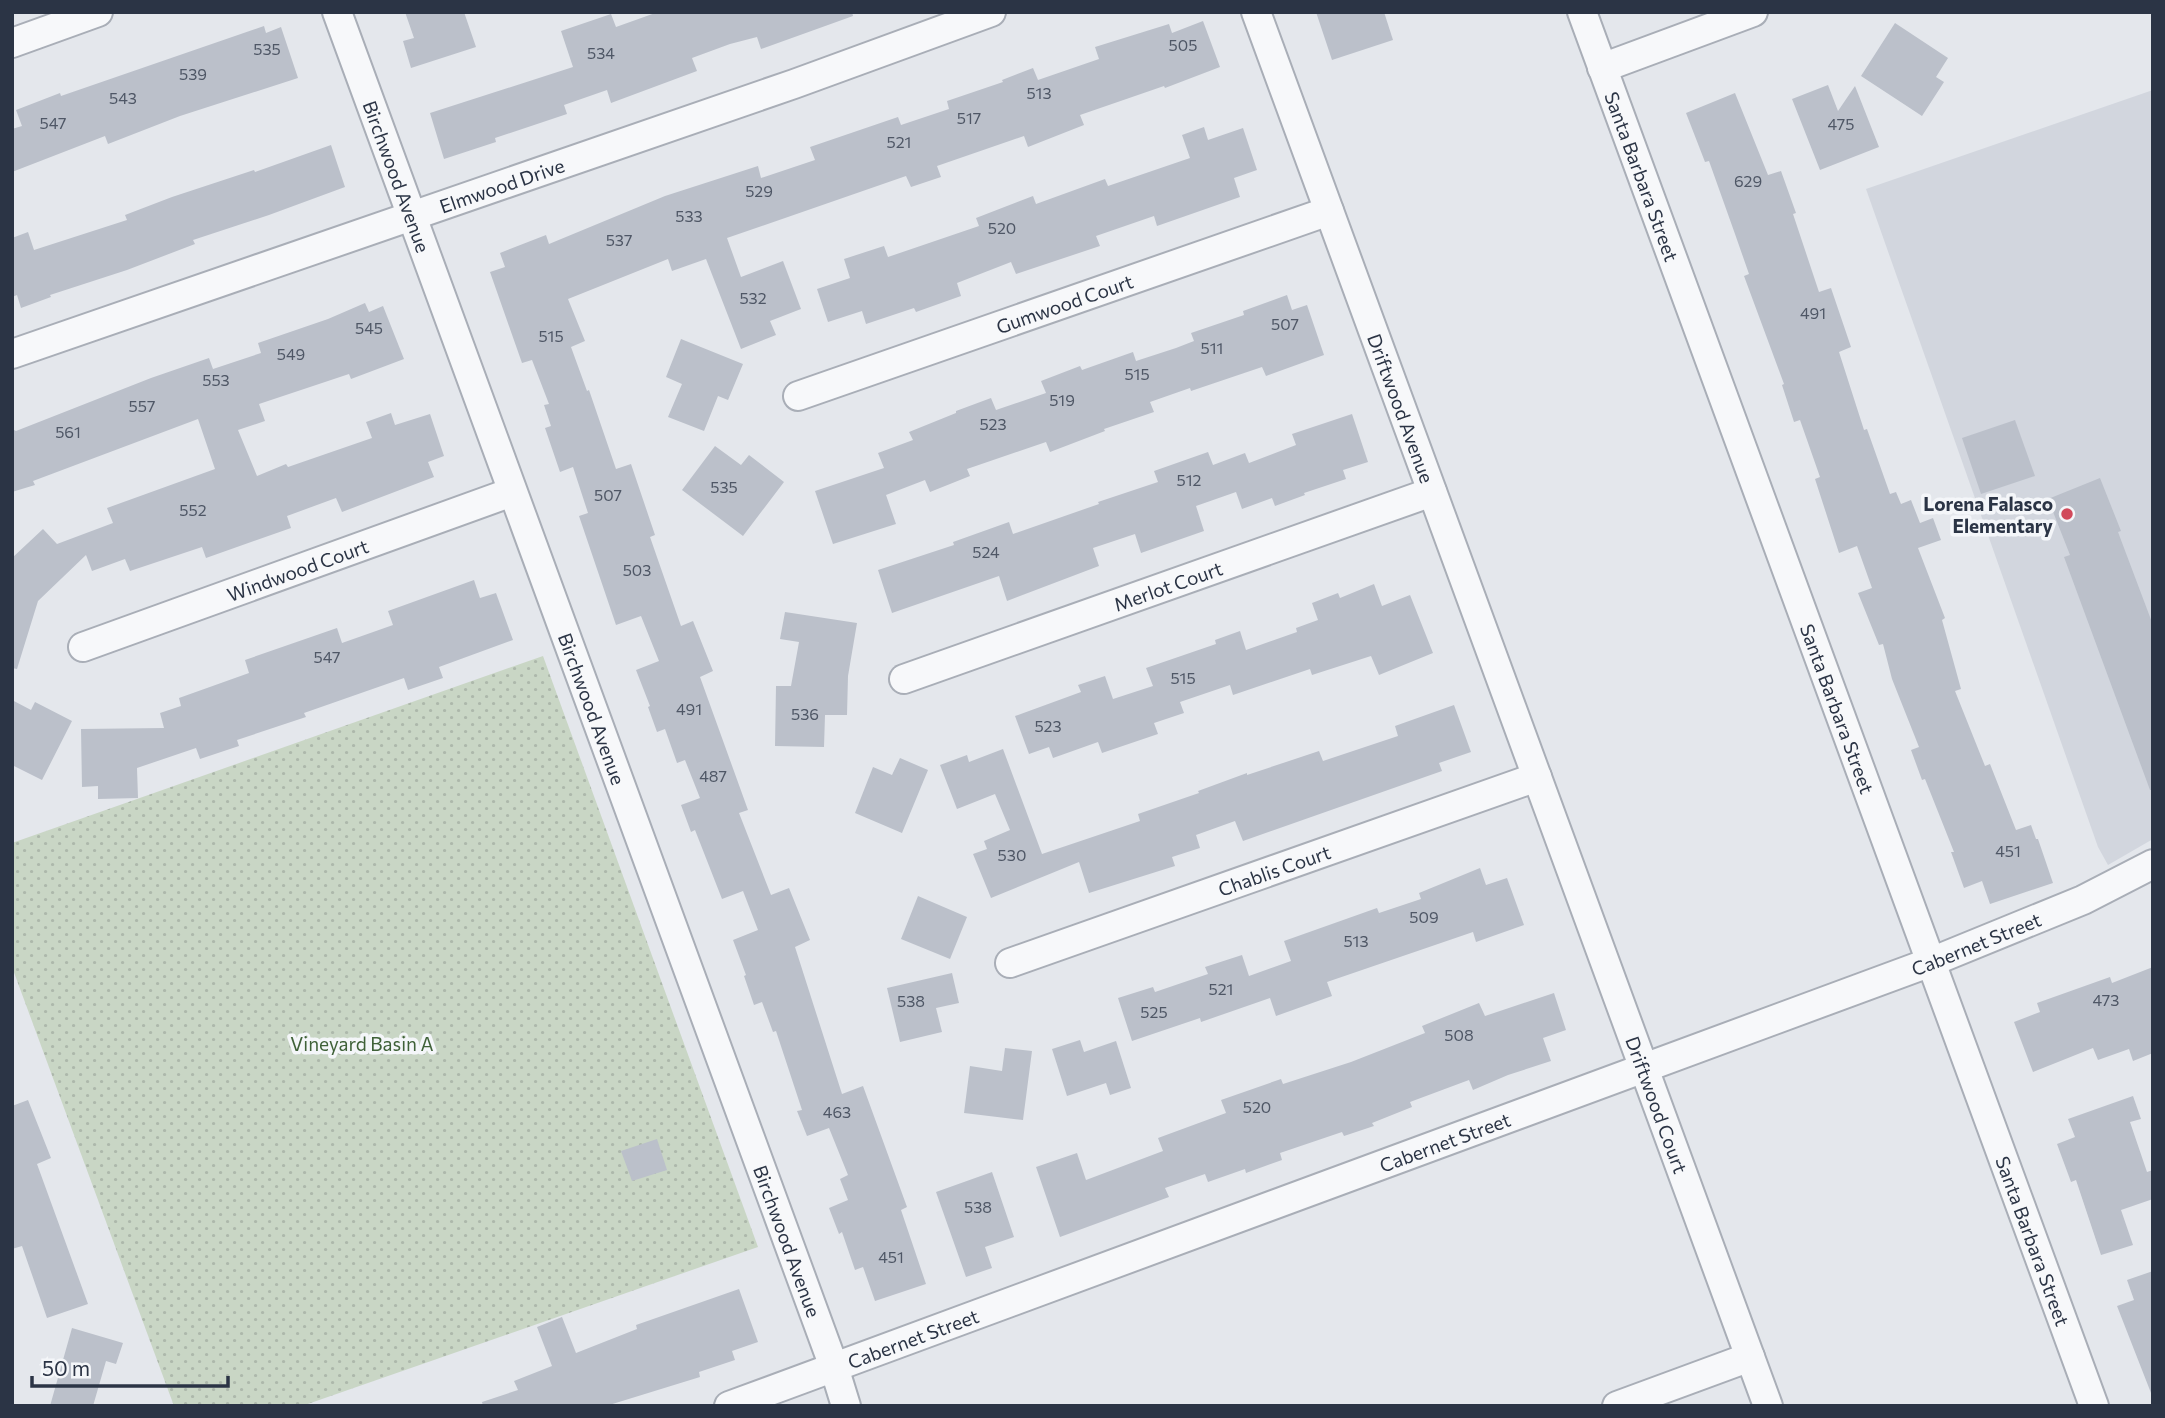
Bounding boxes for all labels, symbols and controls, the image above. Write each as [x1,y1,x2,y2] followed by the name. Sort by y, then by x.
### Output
[1169,35,1197,54] house number: 505
[253,39,281,58] house number: 535
[587,43,615,62] house number: 534
[179,64,207,83] house number: 539
[1026,83,1052,102] house number: 513
[109,88,137,107] house number: 543
[1601,88,1684,264] street label: Santa Barbara Street
[359,97,436,255] street label: Birchwood Avenue
[957,108,981,127] house number: 517
[40,113,66,132] house number: 547
[1828,114,1854,133] house number: 475
[887,132,911,151] house number: 521
[436,153,567,217] street label: Elmwood Drive
[1734,171,1762,190] house number: 629
[745,181,773,200] house number: 529
[675,206,703,225] house number: 533
[988,218,1016,237] house number: 520
[606,230,632,249] house number: 537
[993,269,1136,338] street label: Gumwood Court
[739,288,767,307] house number: 532
[1800,303,1826,322] house number: 491
[1271,314,1299,333] house number: 507
[355,318,383,337] house number: 545
[538,326,564,345] house number: 515
[1364,330,1439,486] street label: Driftwood Avenue
[1201,338,1223,357] house number: 511
[277,344,305,363] house number: 549
[1124,364,1150,383] house number: 515
[202,370,230,389] house number: 553
[1049,390,1075,409] house number: 519
[129,396,155,415] house number: 557
[979,414,1007,433] house number: 523
[55,422,81,441] house number: 561
[1177,470,1202,489] house number: 512
[710,477,738,496] house number: 535
[594,485,622,504] house number: 507
[1923,492,2054,537] place label: Lorena Falasco Elementary
[179,500,207,519] house number: 552
[2059,506,2075,522] marker: Lorena Falasco Elementary
[224,533,371,606] street label: Windwood Court
[972,542,1000,561] house number: 524
[1111,556,1226,615] street label: Merlot Court
[623,560,651,579] house number: 503
[1796,620,1880,797] street label: Santa Barbara Street
[554,630,631,788] street label: Birchwood Avenue
[314,647,340,666] house number: 547
[1170,668,1196,687] house number: 515
[676,699,702,718] house number: 491
[791,704,819,723] house number: 536
[1034,716,1062,735] house number: 523
[699,766,727,785] house number: 487
[1215,839,1333,900] street label: Chablis Court
[1995,841,2021,860] house number: 451
[998,845,1026,864] house number: 530
[1409,907,1439,926] house number: 509
[1908,907,2044,980] street label: Cabernet Street
[1343,931,1369,950] house number: 513
[1209,979,1233,998] house number: 521
[2093,990,2119,1009] house number: 473
[897,991,925,1010] house number: 538
[1140,1002,1168,1021] house number: 525
[1444,1025,1474,1044] house number: 508
[290,1032,434,1055] park label: Vineyard Basin A
[1622,1033,1693,1177] street label: Driftwood Court
[1243,1097,1271,1116] house number: 520
[823,1102,851,1121] house number: 463
[1376,1107,1514,1176] street label: Cabernet Street
[1992,1153,2075,1329] street label: Santa Barbara Street
[749,1162,826,1320] street label: Birchwood Avenue
[964,1197,992,1216] house number: 538
[878,1247,904,1266] house number: 451
[844,1303,982,1373] street label: Cabernet Street
[32,1344,228,1388] scale bar
[42,1355,90,1380] text: 50 m

